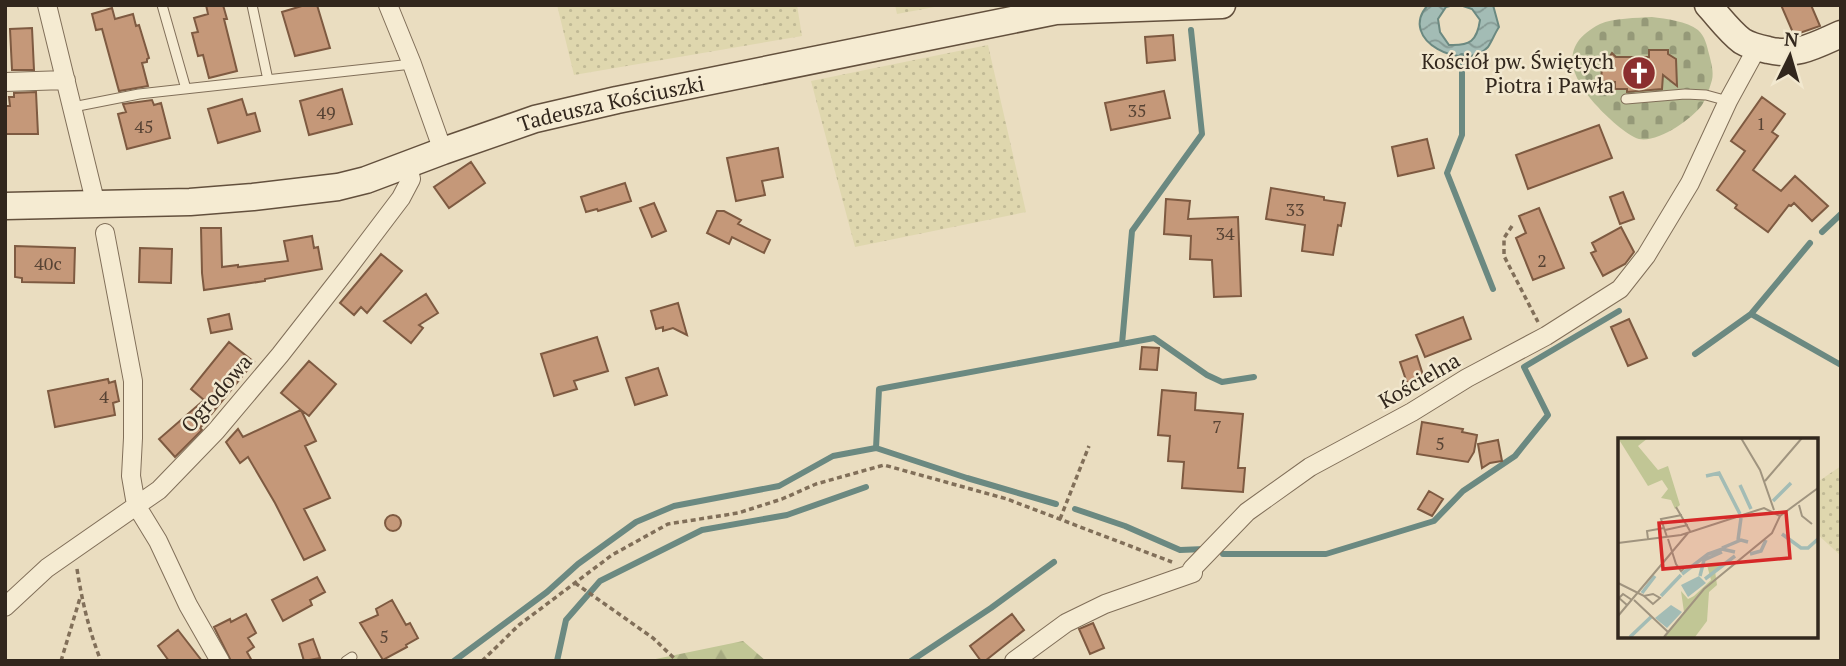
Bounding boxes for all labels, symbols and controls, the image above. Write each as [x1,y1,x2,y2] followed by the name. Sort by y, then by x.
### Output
[1755,21,1825,91] north arrow
[1783,25,1800,52] text: N
[1421,47,1614,99] place label: Kościół pw. Świętych Piotra i Pawła
[1620,54,1658,92] church icon: Kościół pw. Świętych Piotra i Pawła
[514,69,707,138] street label: Tadeusza Kościuszki
[1127,98,1147,122] house number: 35
[316,100,336,124] house number: 49
[1756,111,1766,135] house number: 1
[134,114,154,138] house number: 45
[1285,197,1305,221] house number: 33
[1215,221,1235,245] house number: 34
[1537,248,1547,272] house number: 2
[34,251,62,275] house number: 40c
[1373,345,1465,414] street label: Kościelna
[174,348,258,438] street label: Ogrodowa
[99,384,109,408] house number: 4
[1212,414,1222,438] house number: 7
[1435,431,1445,455] house number: 5
[1618,438,1818,638] inset map
[379,624,389,648] house number: 5

